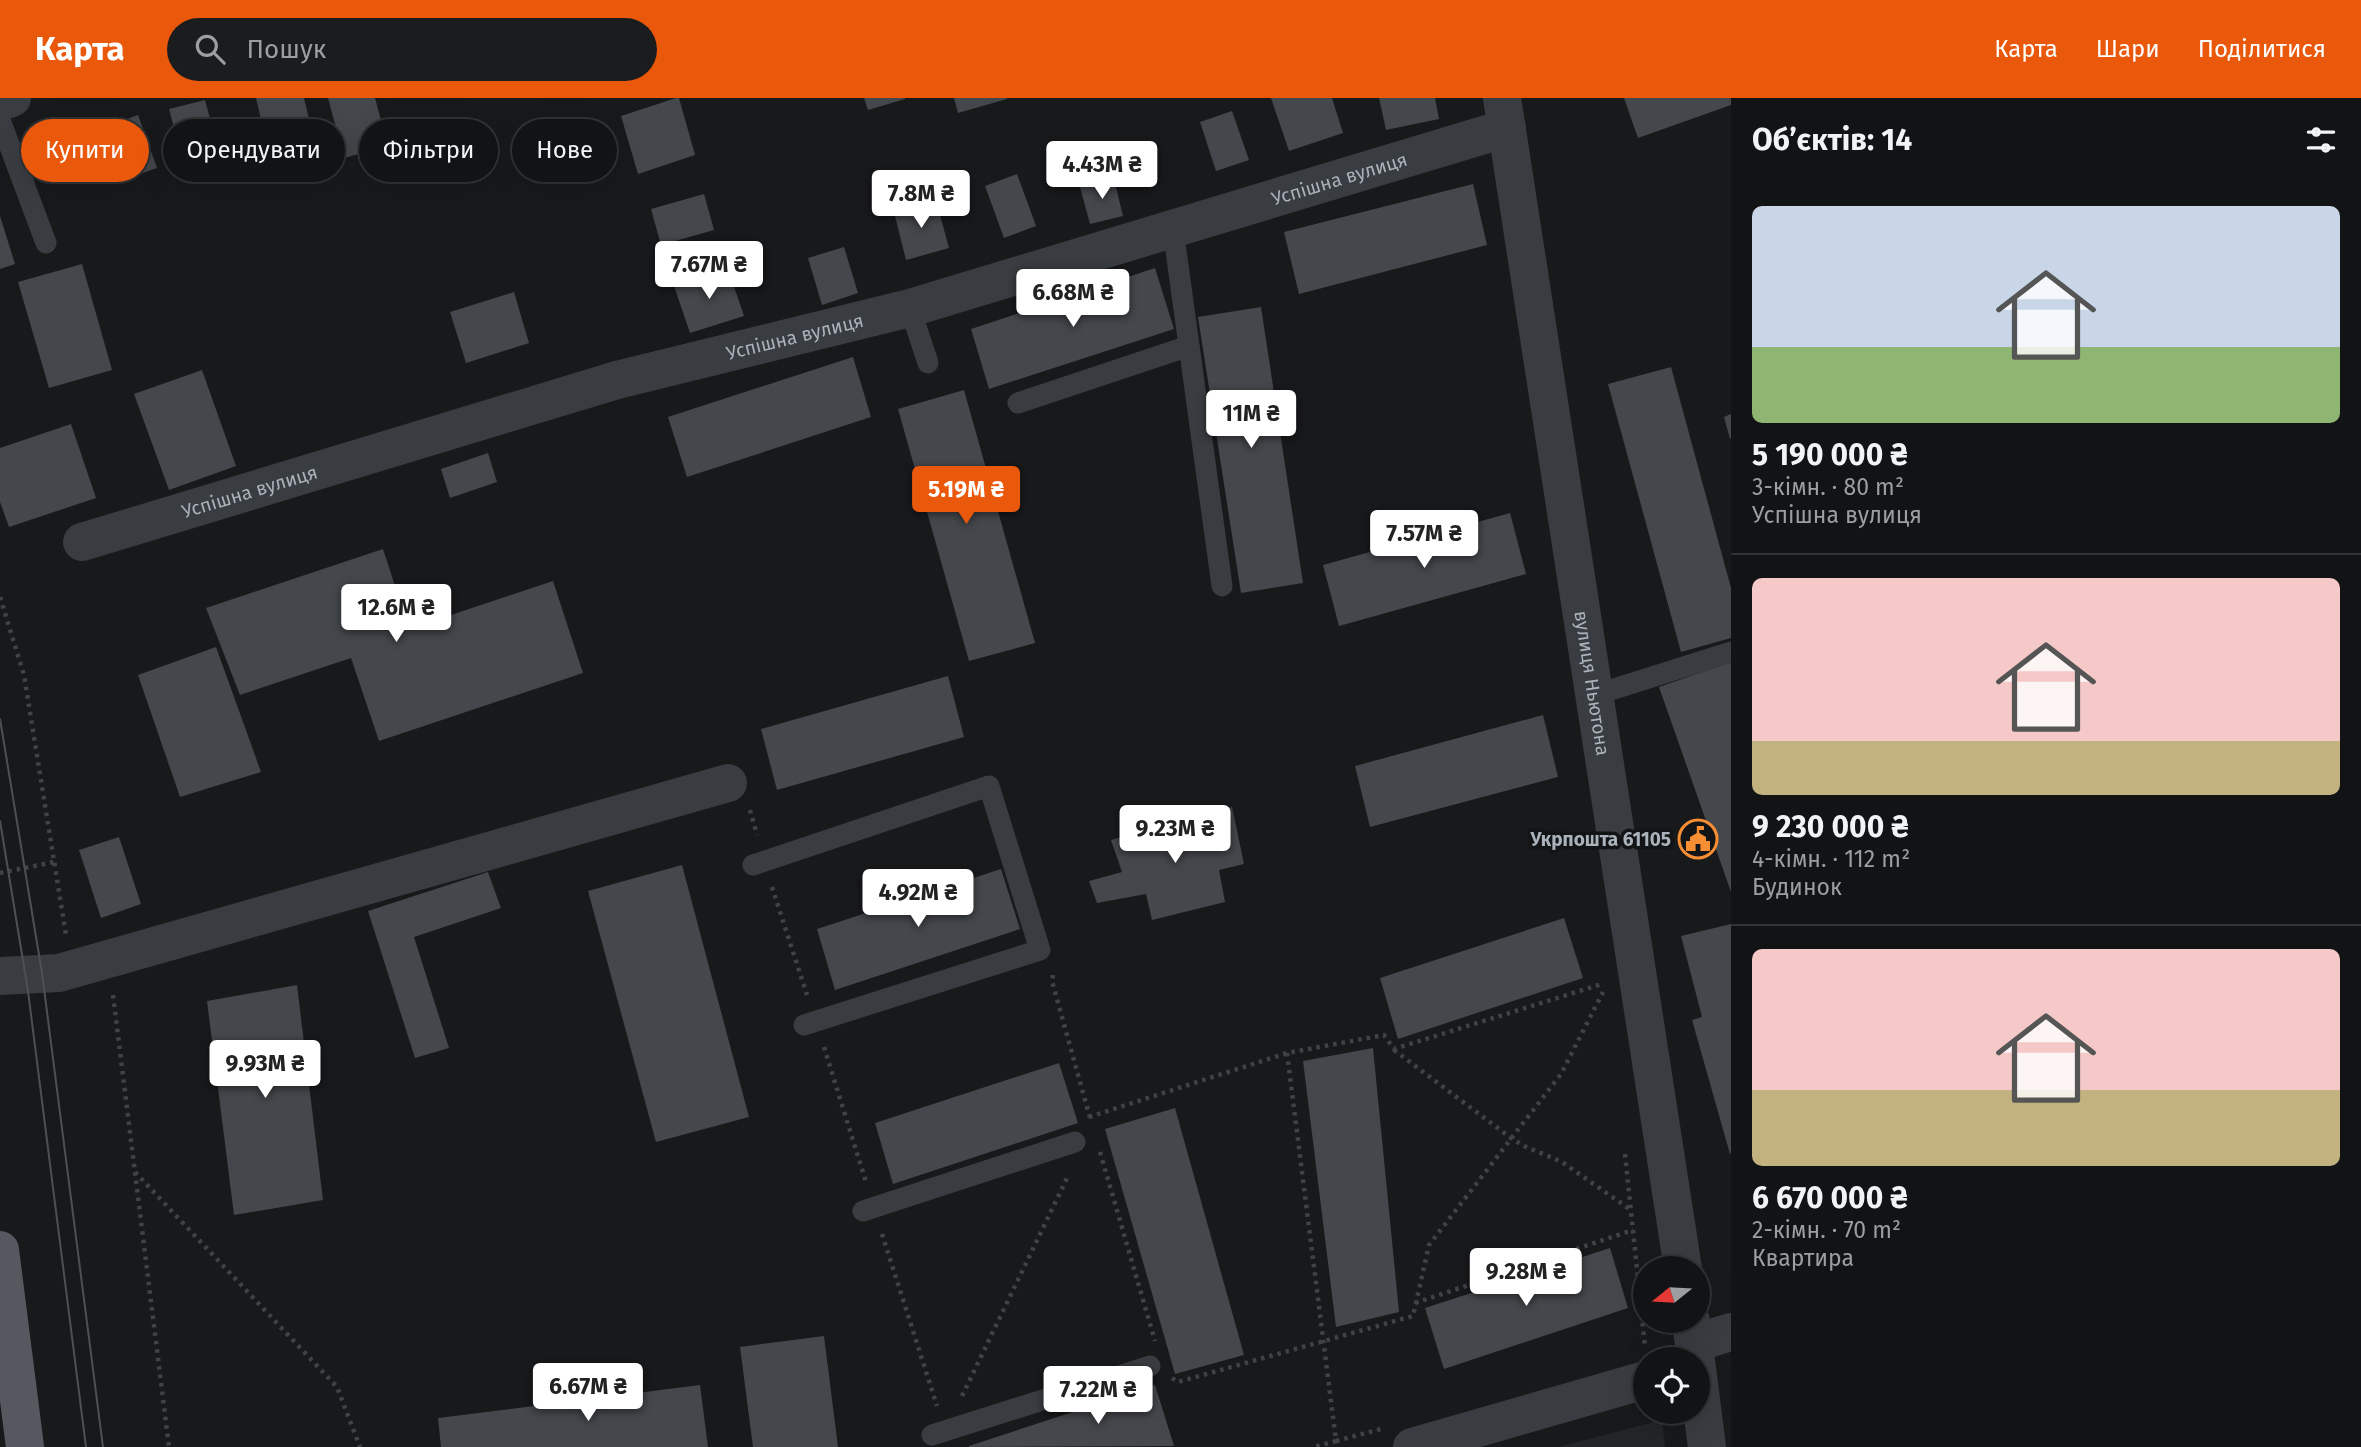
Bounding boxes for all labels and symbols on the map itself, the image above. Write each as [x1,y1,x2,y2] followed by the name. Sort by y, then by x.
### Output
[1037,141,1167,201] pin: 4.43M ₴
[1269,148,1410,210] street label: Успішна вулиця
[864,170,978,230] pin: 7.8M ₴
[644,242,774,301] pin: 7.67M ₴
[1008,270,1138,329] pin: 6.68M ₴
[724,309,866,365] street label: Успішна вулиця
[1202,390,1300,450] pin: 11M ₴
[179,460,320,523] street label: Успішна вулиця
[901,466,1031,526] pin: 5.19M ₴
[1359,510,1489,570] pin: 7.57M ₴
[331,584,461,644] pin: 12.6M ₴
[1569,609,1615,757] street label: вулиця Ньютона
[1110,806,1240,865] pin: 9.23M ₴
[1677,818,1719,860] public building icon: Укрпошта 61105
[1529,828,1671,851] place label: Укрпошта 61105
[853,870,983,929] pin: 4.92M ₴
[200,1040,330,1100] pin: 9.93M ₴
[1461,1248,1591,1308] pin: 9.28M ₴
[1633,1256,1710,1334] north arrow
[523,1364,653,1423] pin: 6.67M ₴
[1033,1366,1163,1426] pin: 7.22M ₴

